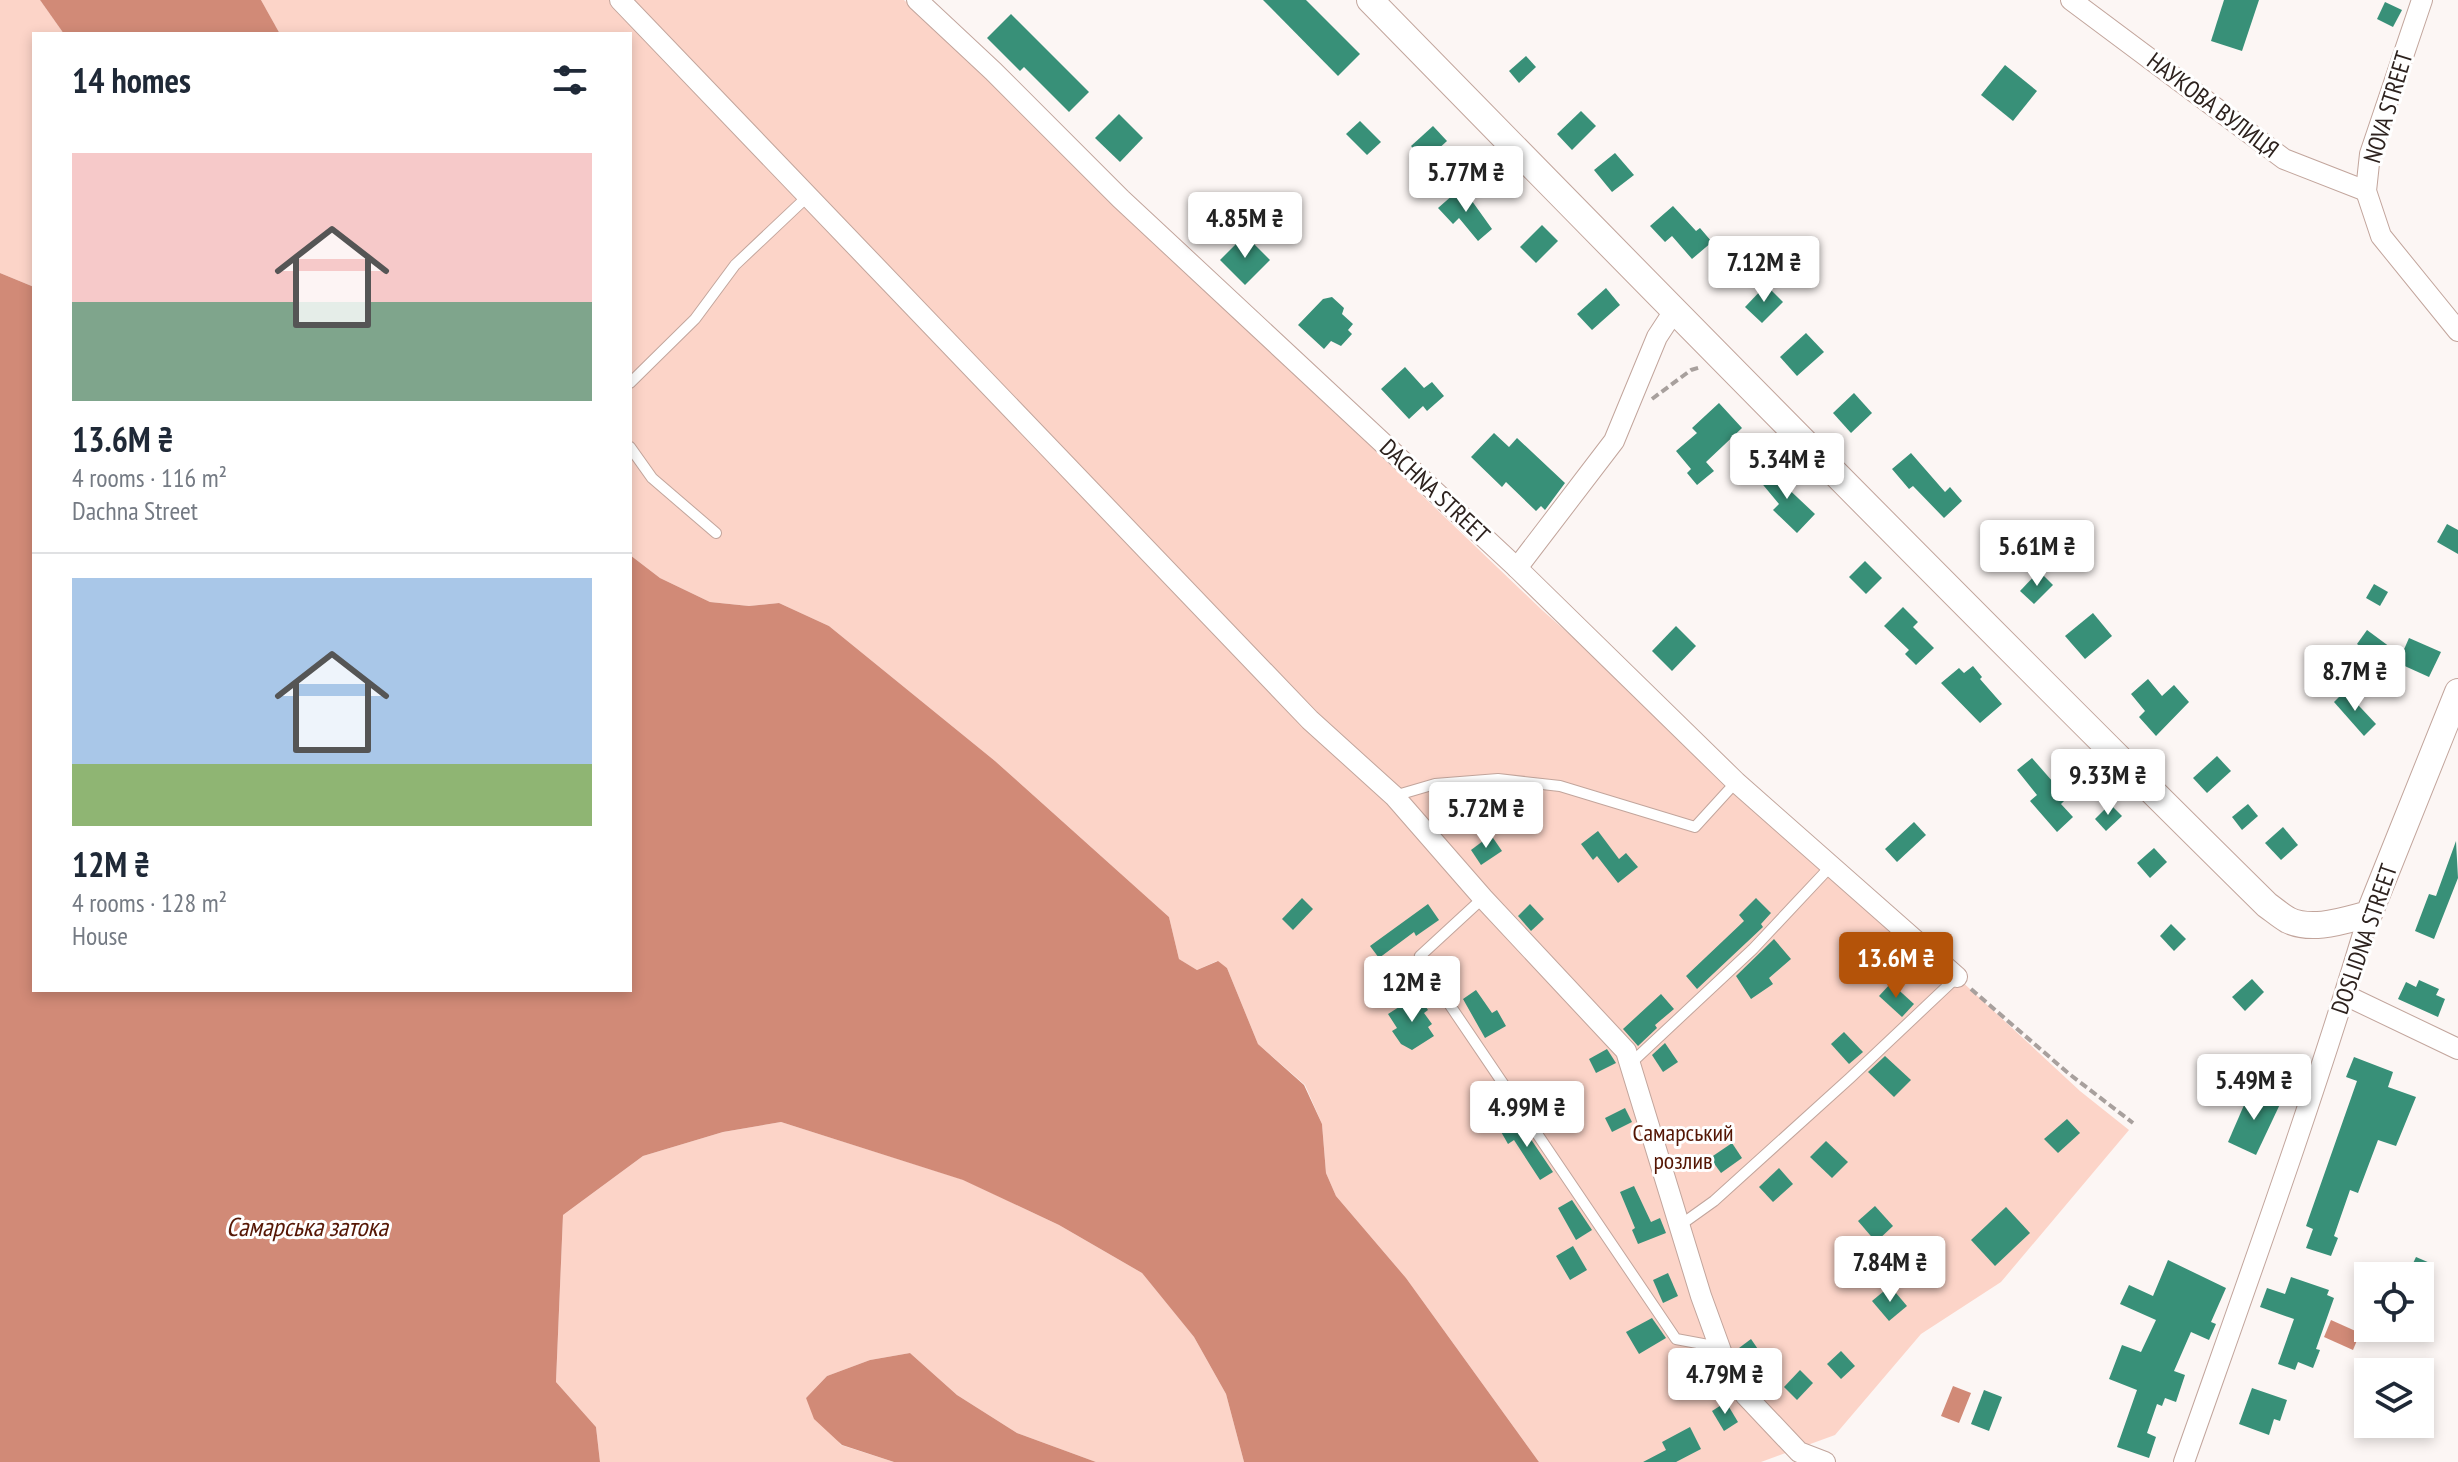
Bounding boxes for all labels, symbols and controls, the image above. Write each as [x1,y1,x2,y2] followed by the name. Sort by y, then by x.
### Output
[2141,45,2285,165] street label: НАУКОВА ВУЛИЦЯ
[2356,47,2420,167] street label: NOVA STREET
[72,58,191,102] text: 14 homes
[548,58,592,102] icon: filters
[1392,146,1540,214] pin: 5.77M ₴
[1427,155,1505,188] text: 5.77M ₴
[1171,192,1319,260] pin: 4.85M ₴
[1206,201,1284,234] text: 4.85M ₴
[260,205,404,349] icon: home
[1690,236,1838,304] pin: 7.12M ₴
[1726,245,1802,278] text: 7.12M ₴
[72,417,174,461] text: 13.6M ₴
[1374,432,1497,550] street label: DACHNA STREET
[1713,433,1861,501] pin: 5.34M ₴
[1748,442,1826,475] text: 5.34M ₴
[72,461,227,494] text: 4 rooms · 116 m²
[72,494,198,527] text: Dachna Street
[1963,520,2111,588] pin: 5.61M ₴
[1998,529,2076,562] text: 5.61M ₴
[260,630,404,774] icon: home
[2290,645,2420,713] pin: 8.7M ₴
[2322,654,2388,687] text: 8.7M ₴
[2034,749,2182,817] pin: 9.33M ₴
[2069,758,2147,791] text: 9.33M ₴
[1412,782,1560,850] pin: 5.72M ₴
[1447,791,1525,824] text: 5.72M ₴
[72,842,150,886] text: 12M ₴
[2324,860,2404,1018] street label: DOSLIDNA STREET
[72,886,227,919] text: 4 rooms · 128 m²
[72,919,128,952] text: House
[1822,932,1970,1000] pin: 13.6M ₴
[1857,941,1935,974] text: 13.6M ₴
[1356,956,1468,1024] pin: 12M ₴
[1382,965,1442,998] text: 12M ₴
[2180,1054,2328,1122] pin: 5.49M ₴
[2215,1063,2293,1096] text: 5.49M ₴
[1453,1081,1601,1149] pin: 4.99M ₴
[1488,1090,1566,1123] text: 4.99M ₴
[1632,1117,1734,1176] park label: Самарський розлив
[226,1210,390,1243] water label: Самарська затока
[1816,1236,1964,1304] pin: 7.84M ₴
[1852,1245,1928,1278] text: 7.84M ₴
[2354,1262,2434,1438] map controls
[2354,1262,2434,1342] button: locate
[1651,1348,1799,1416] pin: 4.79M ₴
[1686,1357,1764,1390] text: 4.79M ₴
[2354,1358,2434,1438] button: layers

